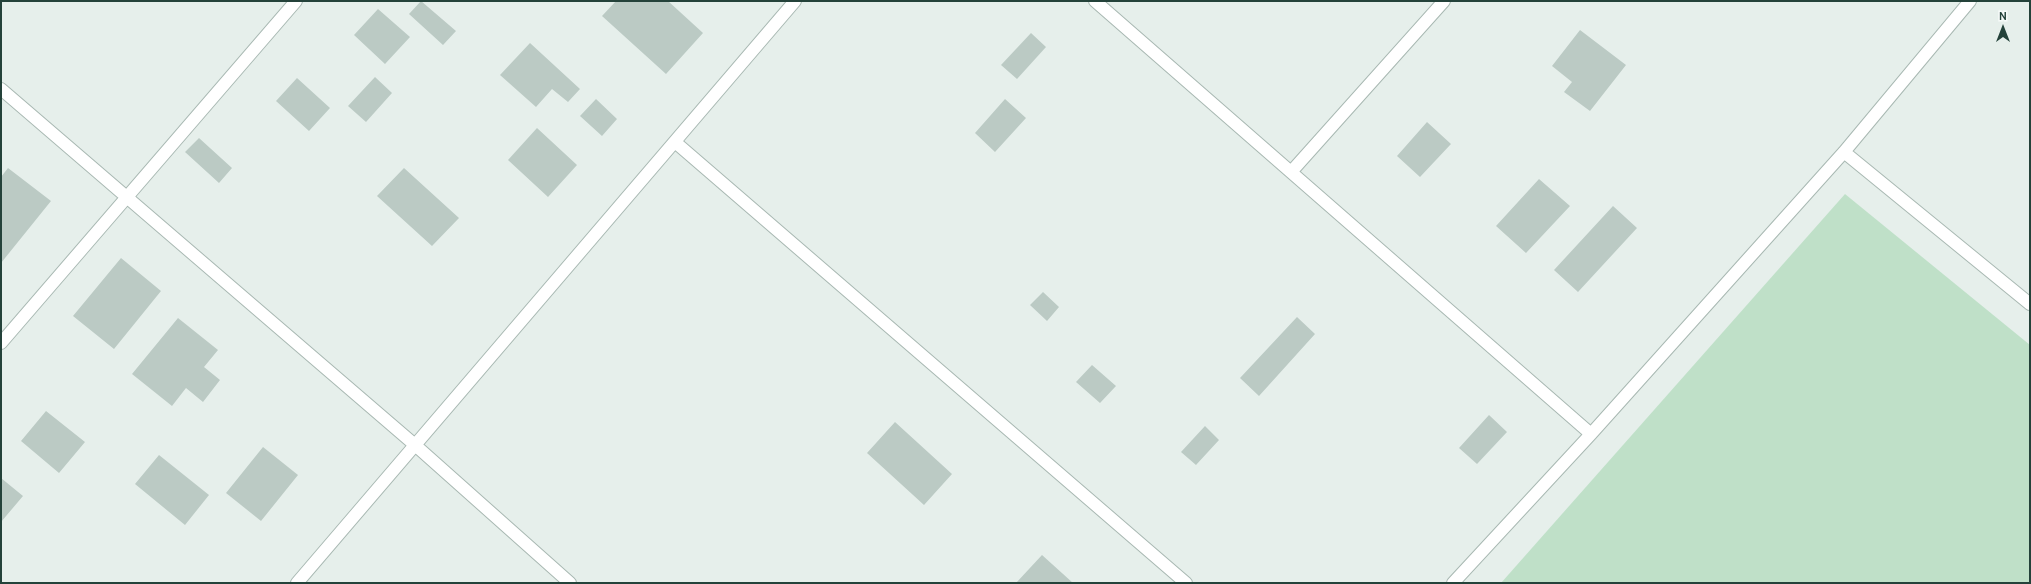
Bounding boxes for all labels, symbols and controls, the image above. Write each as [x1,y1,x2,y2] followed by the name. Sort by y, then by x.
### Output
[1983,8,2023,48] north arrow
[1999,9,2007,23] text: N

